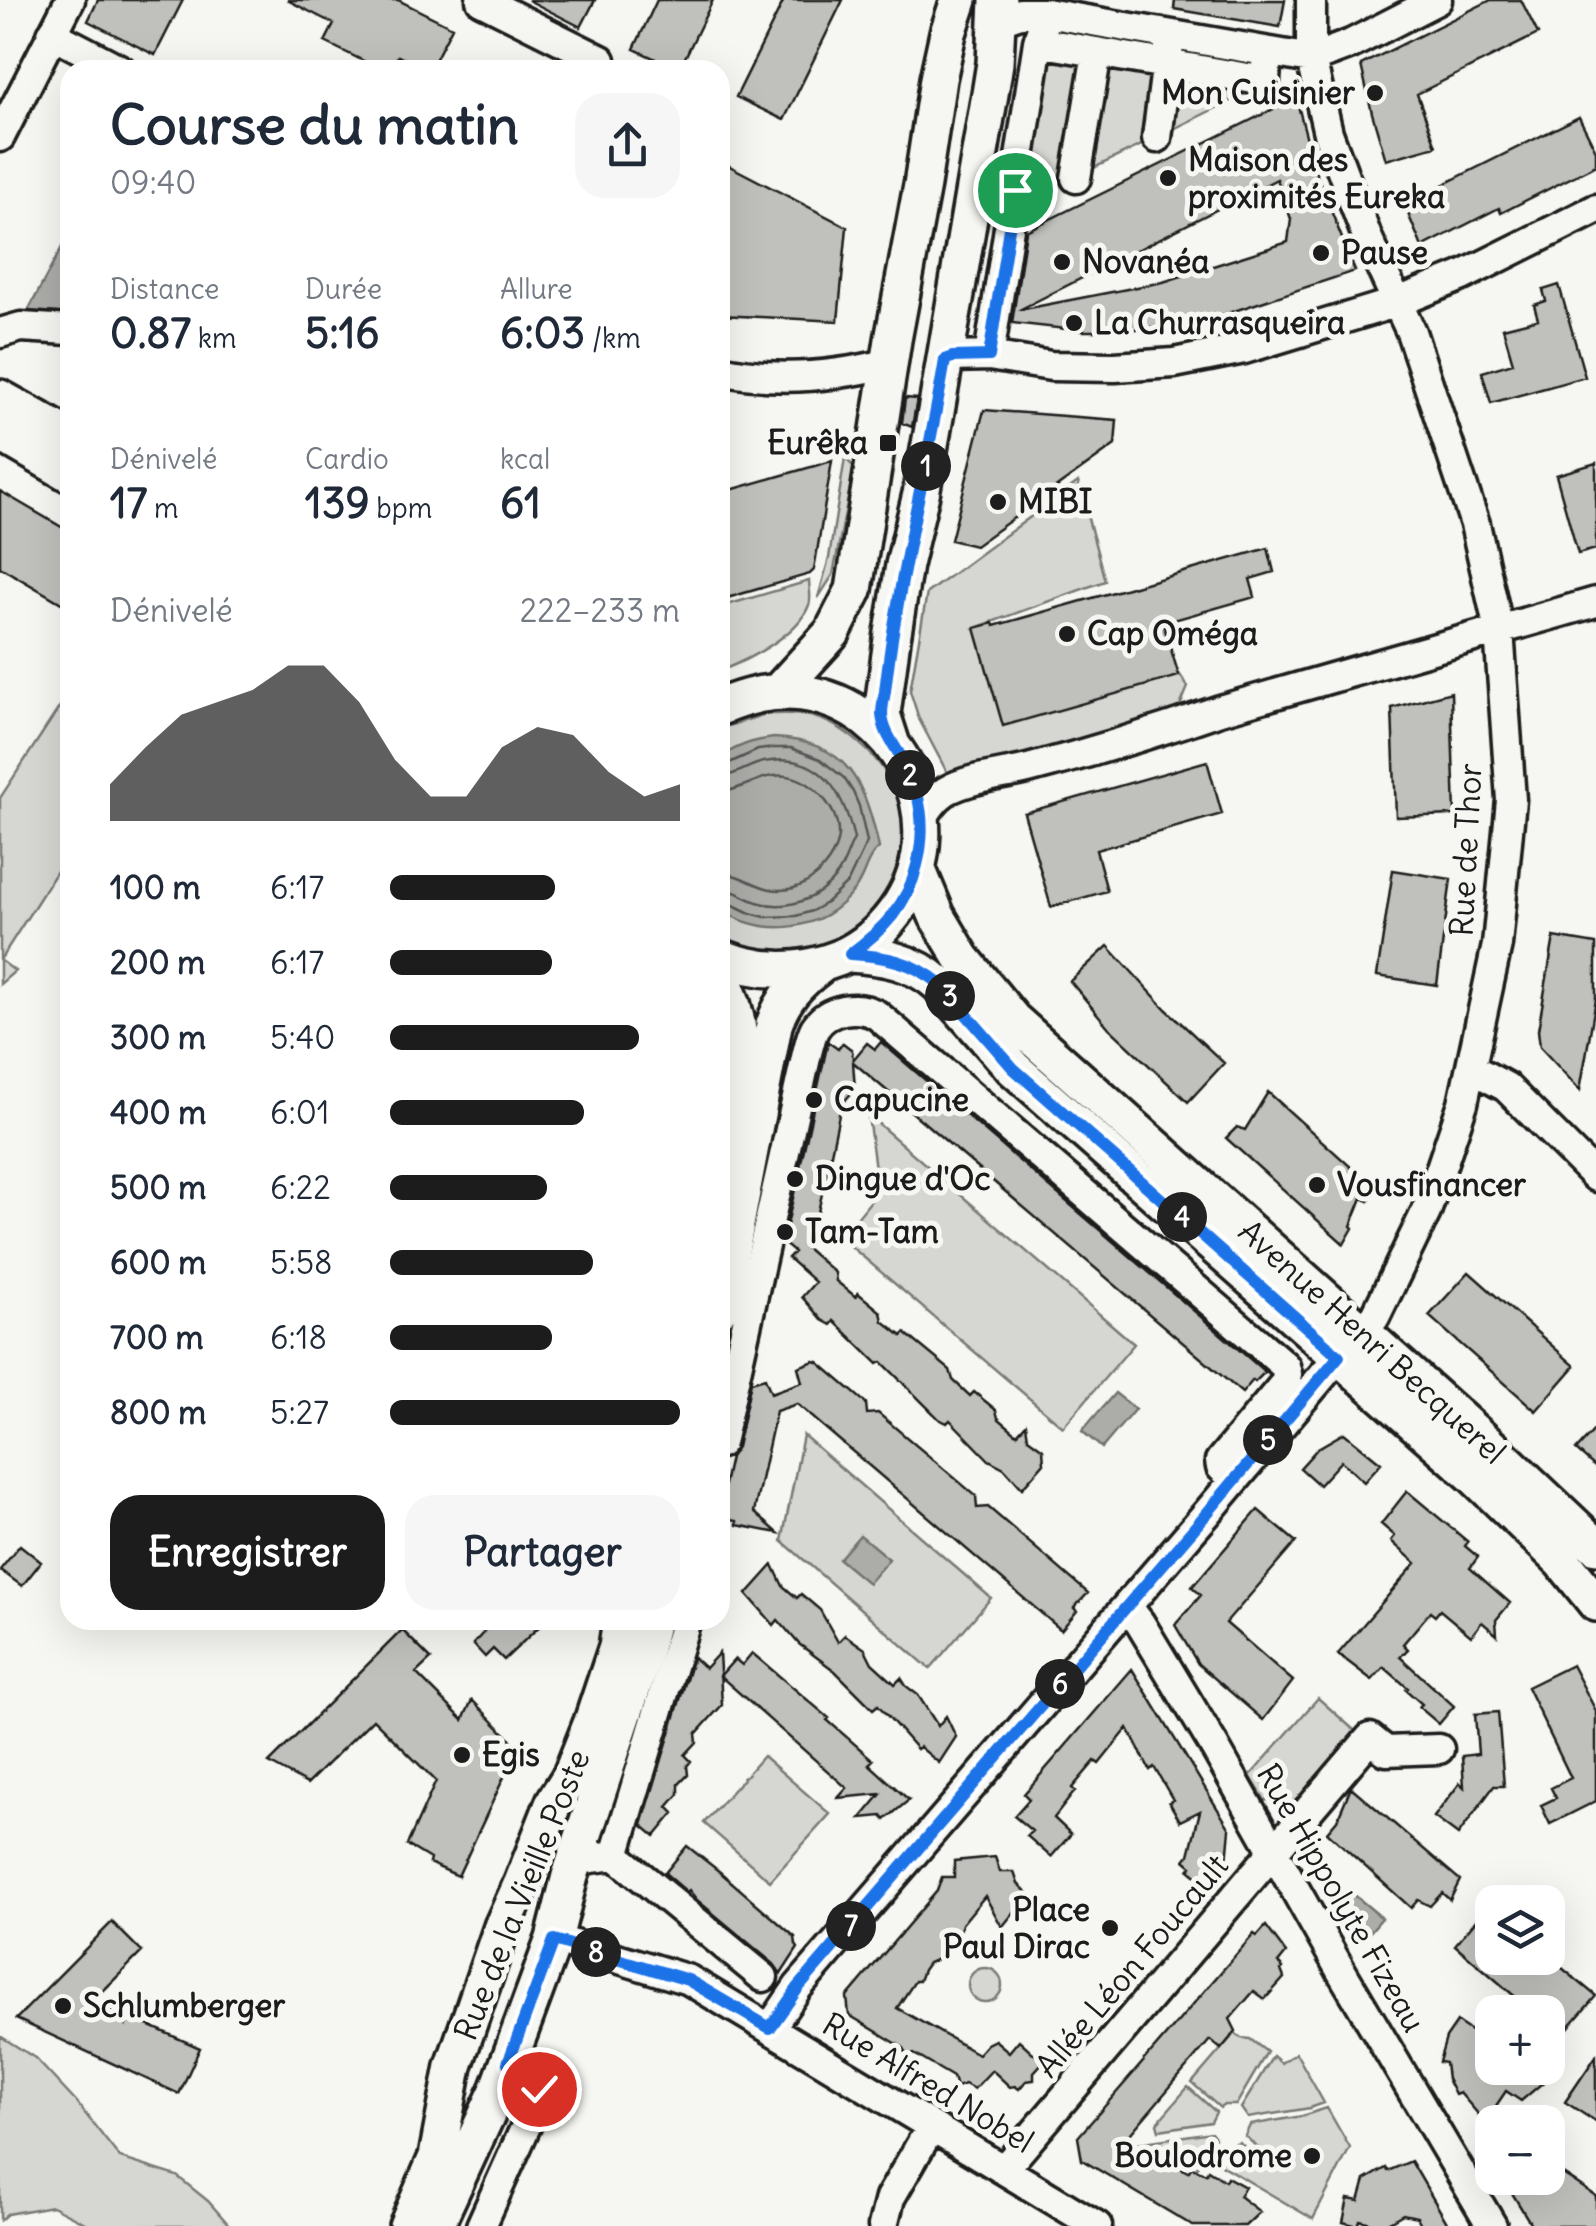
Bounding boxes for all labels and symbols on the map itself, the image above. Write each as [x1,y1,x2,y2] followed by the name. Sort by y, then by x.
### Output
[1161,72,1356,113] place label: Mon Cuisinier
[1364,82,1386,104] marker: Mon Cuisinier
[1188,139,1445,217] place label: Maison des proximités Eureka
[973,148,1058,233] pin
[1157,167,1179,189] marker: Maison des proximités Eureka
[1341,232,1428,273] place label: Pause
[1082,241,1210,282] place label: Novanéa
[1310,242,1332,264] marker: Pause
[1051,251,1073,273] marker: Novanéa
[1094,302,1345,343] place label: La Churrasqueira
[1063,312,1085,334] marker: La Churrasqueira
[767,422,868,463] place label: Eurêka
[877,432,899,454] marker: Eurêka
[901,441,951,491] pin: 1
[1018,481,1093,522] place label: MIBI
[987,491,1009,513] marker: MIBI
[1087,613,1258,654] place label: Cap Oméga
[1056,623,1078,645] marker: Cap Oméga
[885,750,935,800] pin: 2
[1440,762,1491,938] street label: Rue de Thor
[925,971,975,1021] pin: 3
[834,1079,969,1120] place label: Capucine
[803,1089,825,1111] marker: Capucine
[815,1158,991,1199] place label: Dingue d'Oc
[1337,1164,1527,1205] place label: Vousfinancer
[784,1168,806,1190] marker: Dingue d'Oc
[1306,1174,1328,1196] marker: Vousfinancer
[1157,1192,1207,1242] pin: 4
[805,1211,939,1252] place label: Tam-Tam
[1230,1211,1514,1472] street label: Avenue Henri Becquerel
[774,1221,796,1243] marker: Tam-Tam
[1243,1415,1293,1465] pin: 5
[1035,1659,1085,1709] pin: 6
[482,1734,540,1775] place label: Egis
[445,1744,599,2046] street label: Rue de la Vieille Poste
[451,1744,473,1766] marker: Egis
[1248,1756,1435,2039] street label: Rue Hippolyte Fizeau
[1026,1846,1237,2086] street label: Allée Léon Foucault
[943,1889,1090,1967] place label: Place Paul Dirac
[826,1901,876,1951] pin: 7
[1099,1917,1121,1939] marker: Place Paul Dirac
[571,1927,621,1977] pin: 8
[83,1985,286,2026] place label: Schlumberger
[52,1995,74,2017] marker: Schlumberger
[815,2003,1041,2162] street label: Rue Alfred Nobel
[497,2047,582,2132] pin
[1114,2135,1292,2176] place label: Boulodrome
[1301,2145,1323,2167] marker: Boulodrome

